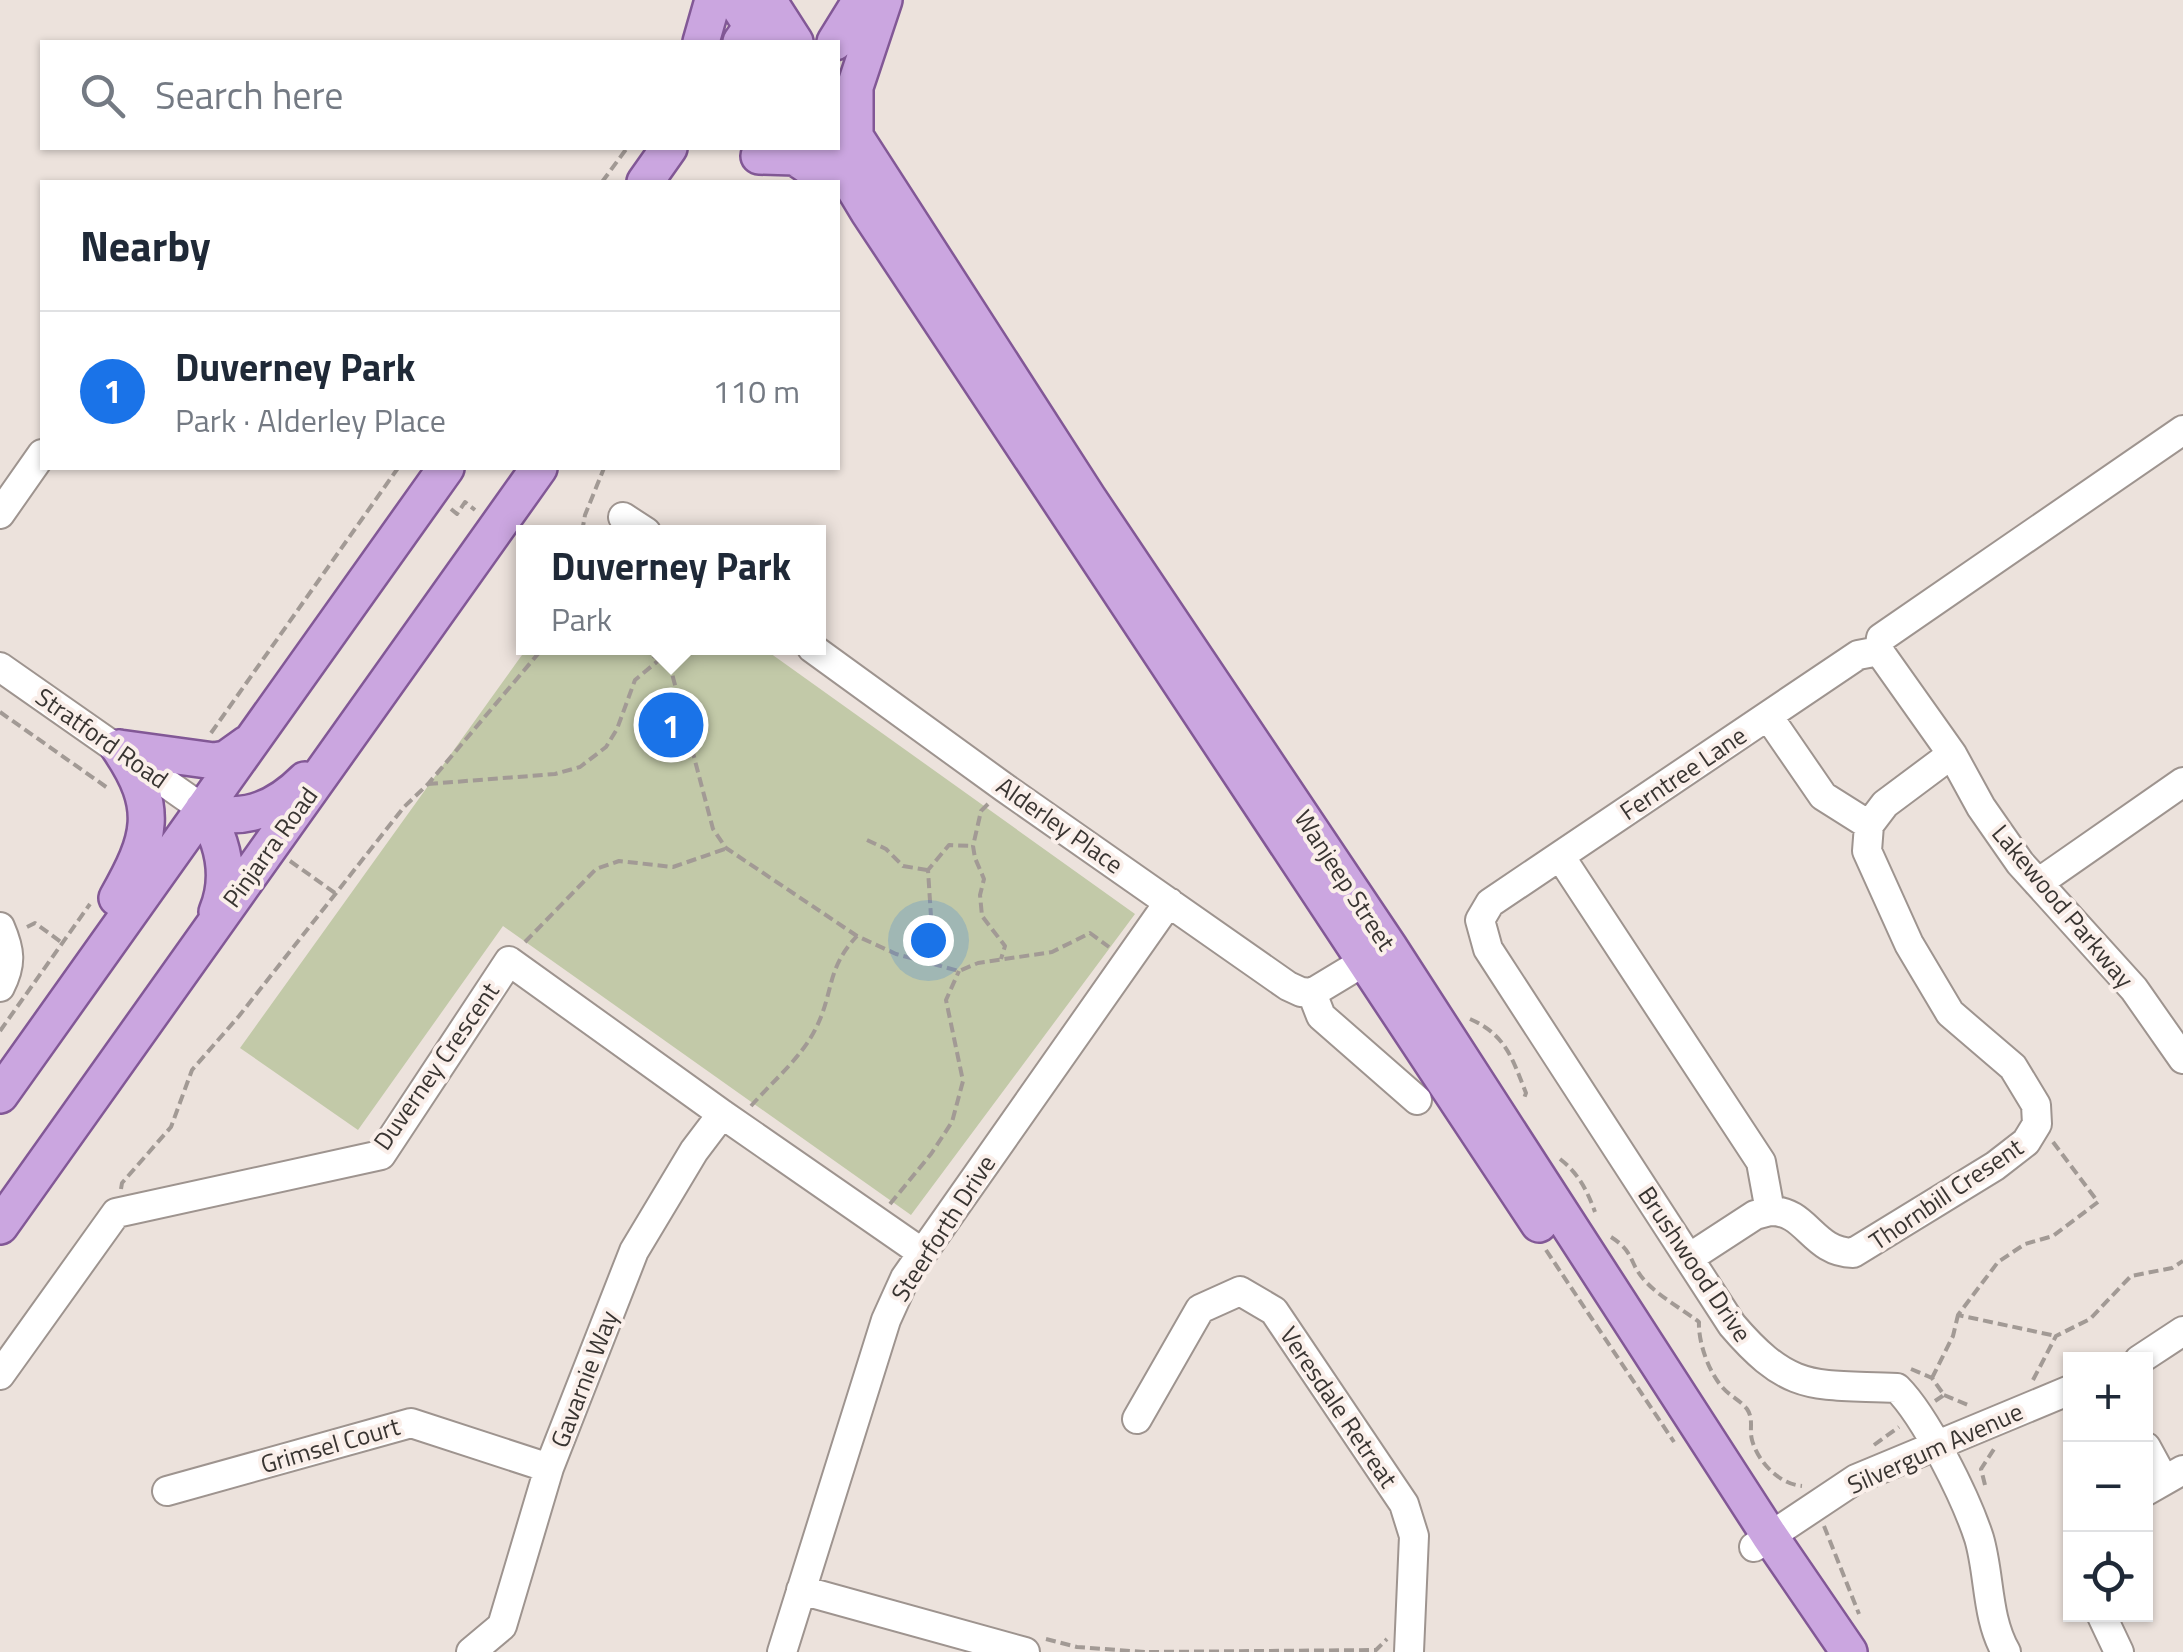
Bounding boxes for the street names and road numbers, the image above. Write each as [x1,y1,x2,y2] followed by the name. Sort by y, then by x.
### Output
[28,678,176,798] street label: Stratford Road
[1612,716,1754,830] street label: Ferntree Lane
[989,767,1131,883] street label: Alderley Place
[213,779,327,915] street label: Pinjarra Road
[1285,802,1405,958] street label: Wanjeep Street
[1983,816,2143,996] street label: Lakewood Parkway
[364,974,508,1158] street label: Duverney Crescent
[1861,1128,2031,1260] street label: Thornbill Cresent
[881,1147,1005,1309] street label: Steerforth Drive
[1629,1178,1761,1350] street label: Brushwood Drive
[540,1305,628,1453] street label: Gavarnie Way
[1271,1319,1407,1496] street label: Veresdale Retreat
[1841,1392,2029,1504] street label: Silvergum Avenue
[256,1407,404,1483] street label: Grimsel Court

